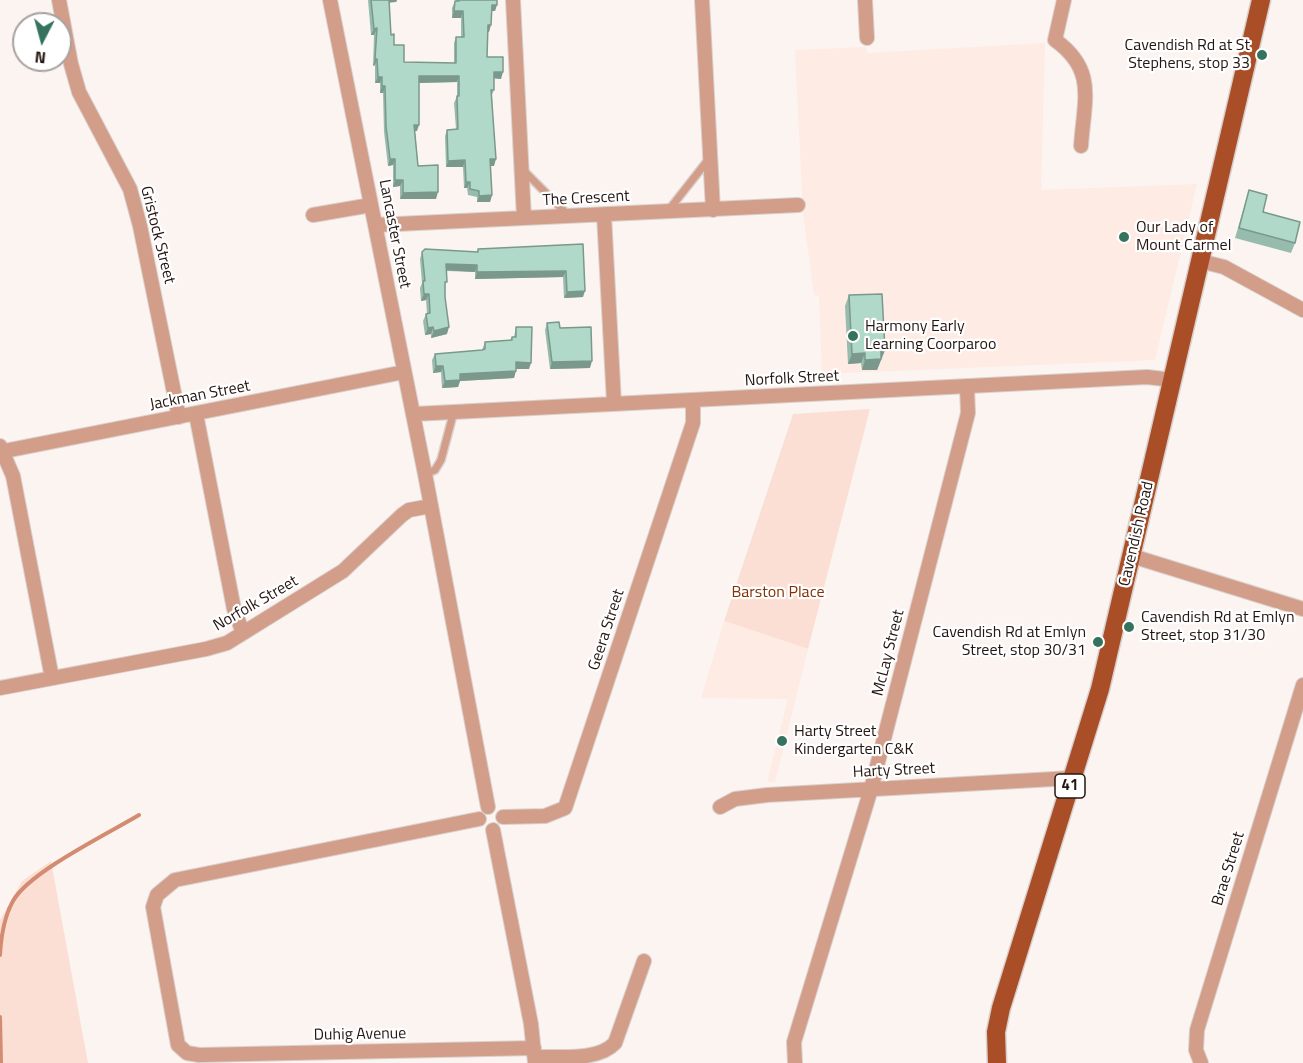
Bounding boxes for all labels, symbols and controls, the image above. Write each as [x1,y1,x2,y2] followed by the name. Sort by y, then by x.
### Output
[12,12,72,72] north arrow
[1125,36,1250,74] place label: Cavendish Rd at St Stephens, stop 33
[34,45,47,70] text: N
[1255,48,1269,62] marker: Cavendish Rd at St Stephens, stop 33
[374,178,414,290] street label: Lancaster Street
[136,184,178,286] street label: Gristock Street
[542,187,630,211] street label: The Crescent
[1136,218,1231,256] place label: Our Lady of Mount Carmel
[1117,230,1131,244] marker: Our Lady of Mount Carmel
[865,317,996,355] place label: Harmony Early Learning Coorparoo
[846,329,860,343] marker: Harmony Early Learning Coorparoo
[744,367,840,391] street label: Norfolk Street
[148,377,252,415] street label: Jackman Street
[1116,480,1158,588] street label: Cavendish Road
[210,572,302,636] street label: Norfolk Street
[731,583,825,603] park label: Barston Place
[585,587,629,673] street label: Geera Street
[869,608,909,698] street label: McLay Street
[1141,608,1294,646] place label: Cavendish Rd at Emlyn Street, stop 31/30
[1122,620,1136,634] marker: Cavendish Rd at Emlyn Street, stop 31/30
[933,623,1086,661] place label: Cavendish Rd at Emlyn Street, stop 30/31
[1091,635,1105,649] marker: Cavendish Rd at Emlyn Street, stop 30/31
[794,722,914,760] place label: Harty Street Kindergarten C&K
[775,734,789,748] marker: Harty Street Kindergarten C&K
[852,759,936,783] street label: Harty Street
[1055,774,1085,798] road number: 41
[1209,830,1249,908] street label: Brae Street
[313,1025,407,1045] street label: Duhig Avenue

